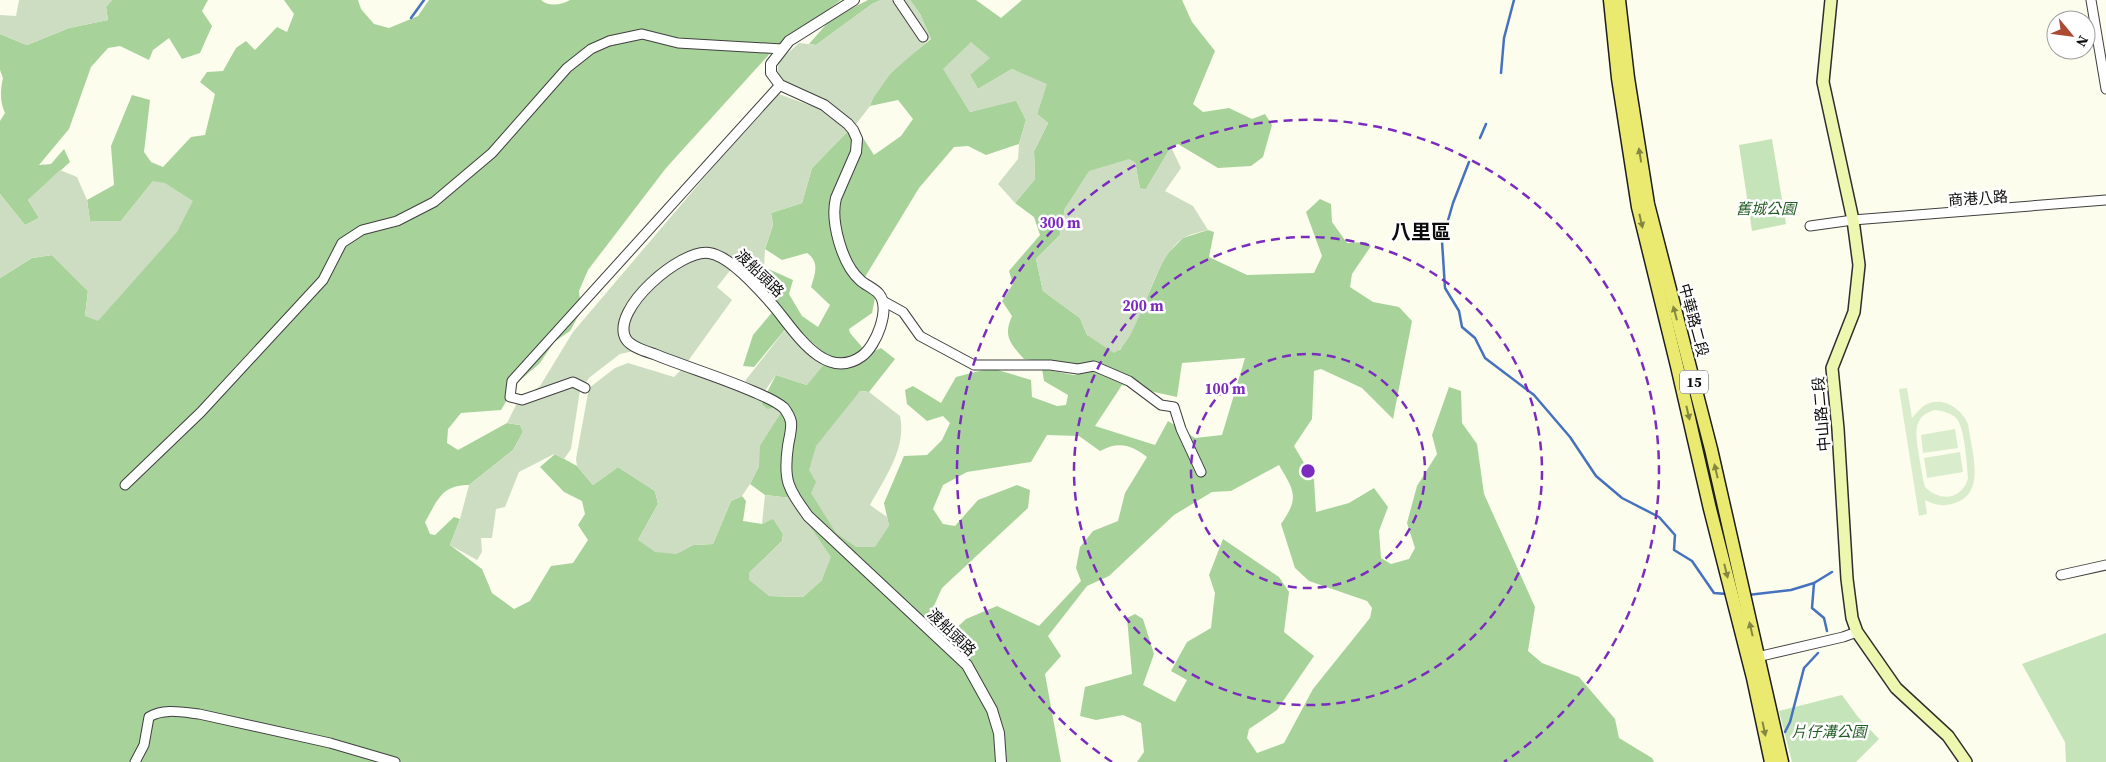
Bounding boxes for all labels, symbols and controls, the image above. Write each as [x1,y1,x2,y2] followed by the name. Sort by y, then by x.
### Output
[2046,10,2096,60] north arrow
[2071,32,2094,51] text: N
[1636,146,1644,162] one-way arrow
[1947,185,2009,211] street label: 商港八路
[1736,198,1798,219] park label: 舊城公園
[1039,212,1081,233] text: 300 m
[1637,214,1645,229] one-way arrow
[1391,218,1451,246] district label: 八里區
[731,245,789,301] street label: 渡船頭路
[1674,281,1714,359] street label: 中華路二段
[1122,295,1164,316] text: 200 m
[1671,306,1679,321] one-way arrow
[1680,371,1708,394] road number: 15
[1807,376,1835,452] street label: 中山路二段
[1204,378,1246,399] text: 100 m
[1684,406,1692,421] one-way arrow
[1299,462,1317,480] centre of rings
[1712,463,1720,478] one-way arrow
[1722,564,1730,579] one-way arrow
[923,604,981,660] street label: 渡船頭路
[1747,622,1755,637] one-way arrow
[1791,721,1868,742] park label: 片仔溝公園
[1760,722,1768,737] one-way arrow

